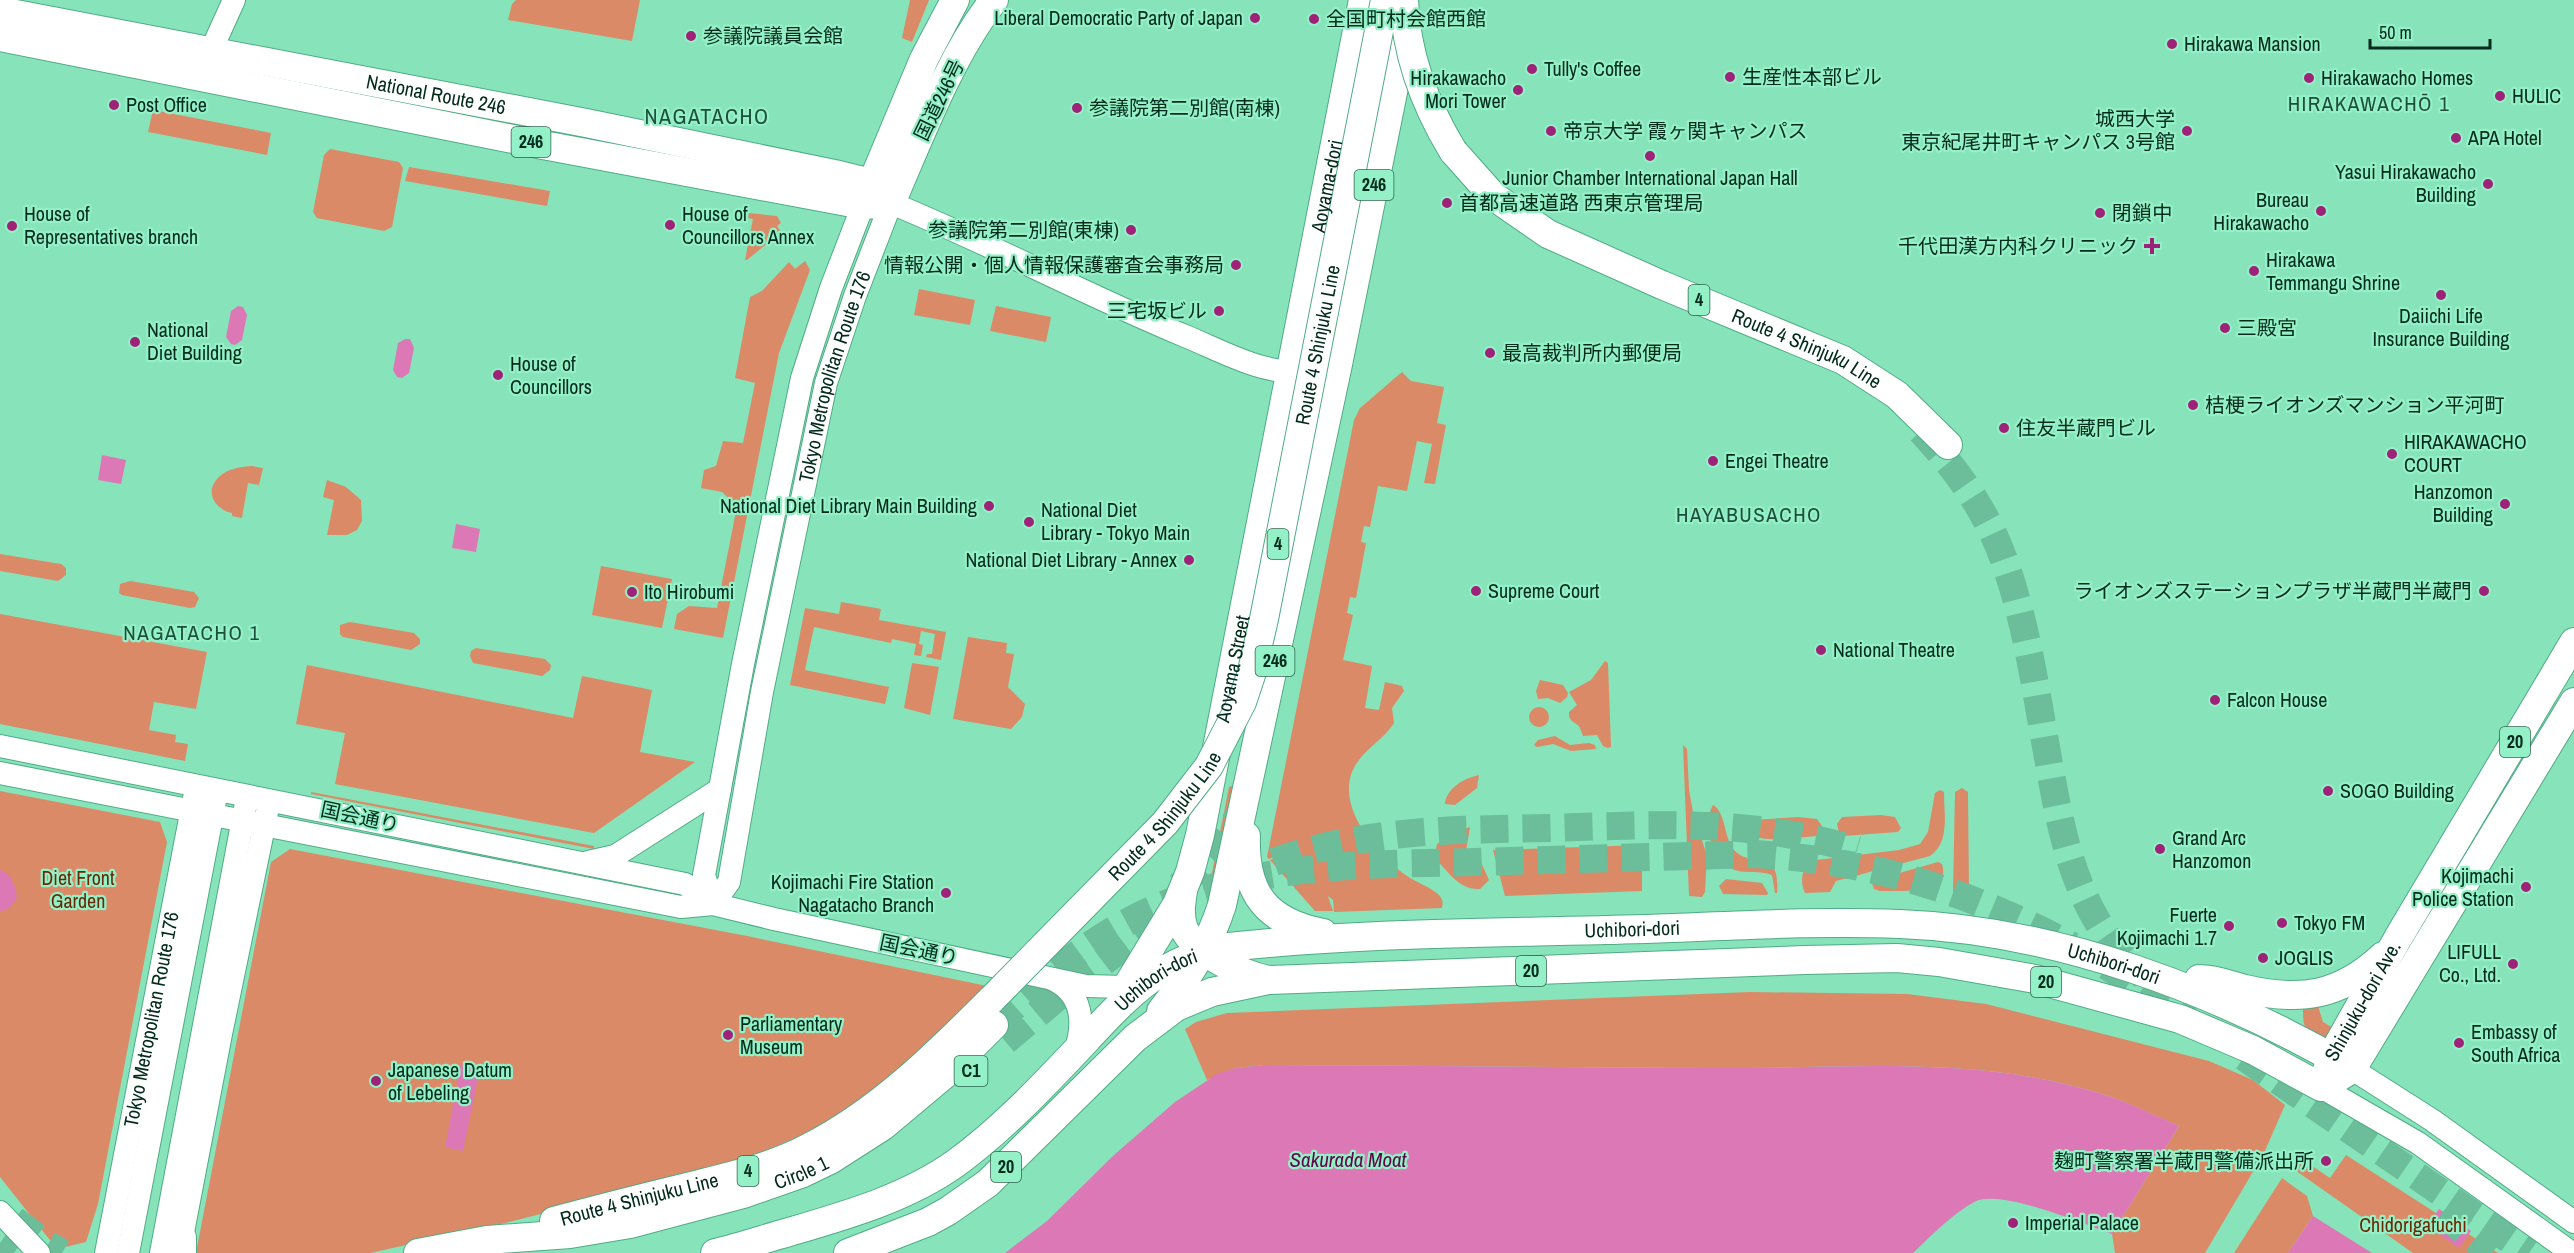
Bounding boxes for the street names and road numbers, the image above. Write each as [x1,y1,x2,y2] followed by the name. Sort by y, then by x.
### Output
[907,55,970,145] street label: 国道246号
[364,67,508,120] street label: National Route 246
[512,127,550,157] road number: 246
[1304,137,1348,236] street label: Aoyama-dori
[1354,170,1394,200] road number: 246
[1288,263,1346,427] street label: Route 4 Shinjuku Line
[792,267,877,485] street label: Tokyo Metropolitan Route 176
[1688,285,1710,315] road number: 4
[1728,301,1887,394] street label: Route 4 Shinjuku Line
[1268,529,1288,559] road number: 4
[1208,612,1256,726] street label: Aoyama Street
[1256,646,1294,676] road number: 246
[2500,727,2530,757] road number: 20
[1102,747,1227,886] street label: Route 4 Shinjuku Line
[318,795,402,838] street label: 国会通り
[117,909,185,1129] street label: Tokyo Metropolitan Route 176
[1584,914,1681,943] street label: Uchibori-dori
[877,928,961,971] street label: 国会通り
[2065,936,2164,990] street label: Uchibori-dori
[2318,936,2407,1066] street label: Shinjuku-dori Ave.
[1108,942,1201,1017] street label: Uchibori-dori
[1516,956,1546,986] road number: 20
[2031,967,2061,997] road number: 20
[954,1056,988,1086] road number: C1
[770,1149,833,1195] street label: Circle 1
[991,1152,1021,1182] road number: 20
[738,1156,758,1186] road number: 4
[557,1166,721,1232] street label: Route 4 Shinjuku Line

